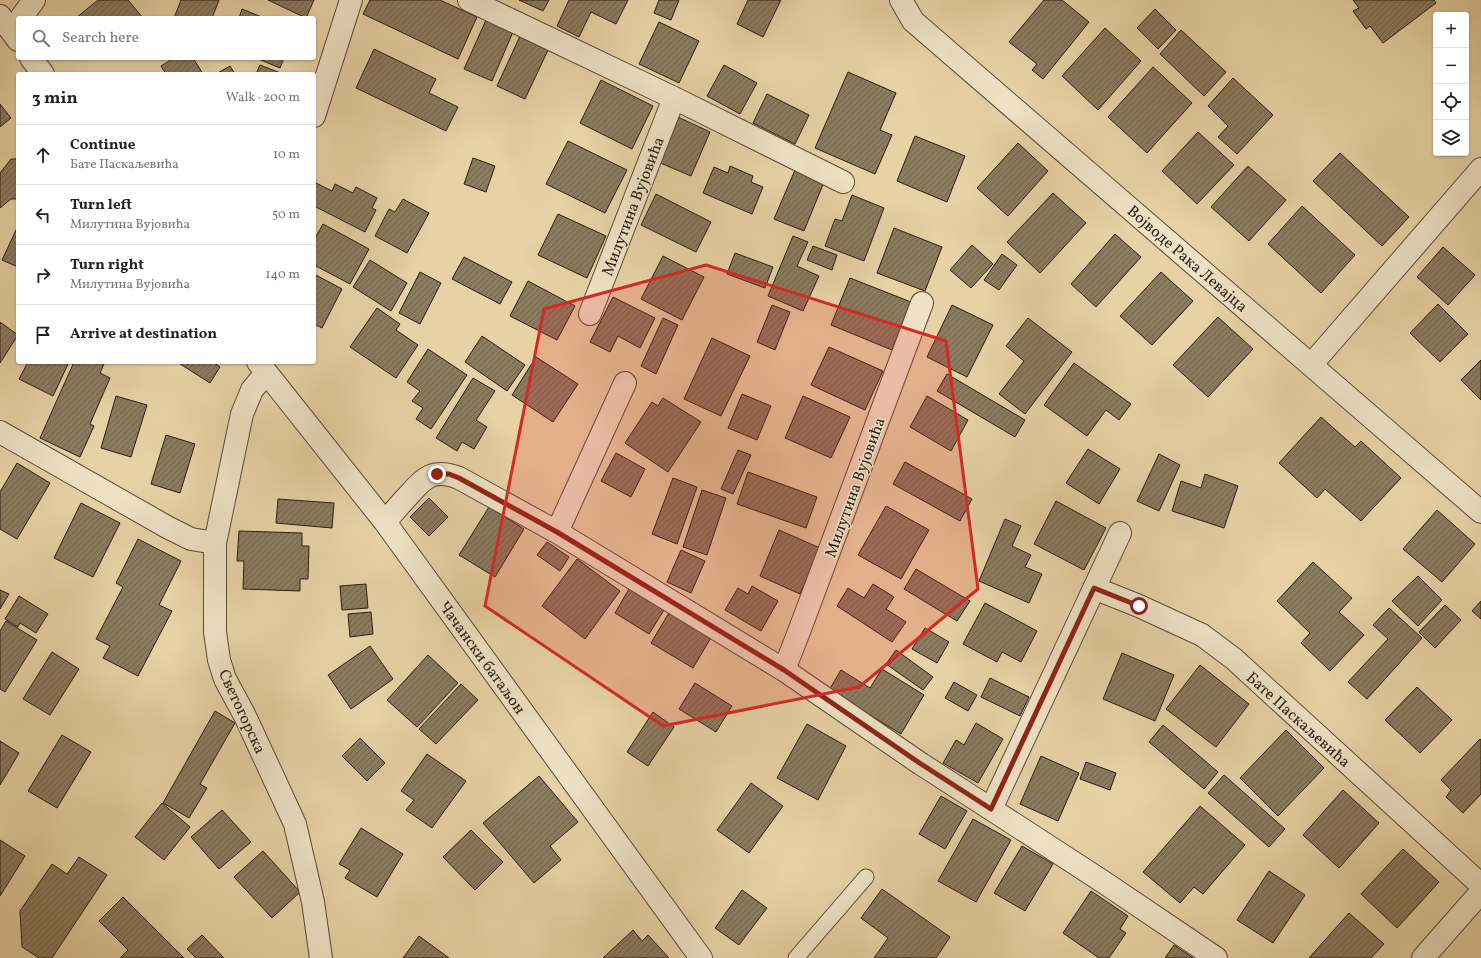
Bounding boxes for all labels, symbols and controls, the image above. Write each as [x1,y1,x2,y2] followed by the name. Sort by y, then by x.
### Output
[1433,12,1469,156] map controls
[1433,12,1469,48] button: +
[16,16,316,60] search box
[30,27,52,49] icon: search
[62,28,139,49] text: Search here
[1433,48,1469,84] button: −
[1433,84,1469,120] button: locate
[32,87,78,110] text: 3 min
[226,89,300,107] text: Walk · 200 m
[1433,120,1469,156] button: layers
[597,134,671,280] street label: Милутина Вујовића
[70,135,135,156] text: Continue
[32,144,54,166] icon: ahead
[273,146,300,164] text: 10 m
[70,156,179,174] text: Бате Паскаљевића
[70,195,132,216] text: Turn left
[1122,201,1252,318] street label: Војводе Рака Левајца
[32,204,54,226] icon: left
[272,206,300,224] text: 50 m
[70,216,190,234] text: Милутина Вујовића
[70,255,144,276] text: Turn right
[32,264,54,286] icon: right
[266,266,300,284] text: 140 m
[70,276,190,294] text: Милутина Вујовића
[32,324,54,346] icon: arrive
[70,324,217,345] text: Arrive at destination
[820,415,891,561] street label: Милутина Вујовића
[428,465,446,483] route end
[433,597,530,719] street label: Чачански батаљон
[1130,597,1148,615] route start
[212,666,270,758] street label: Светогорска
[1241,668,1355,773] street label: Бате Паскаљевића

